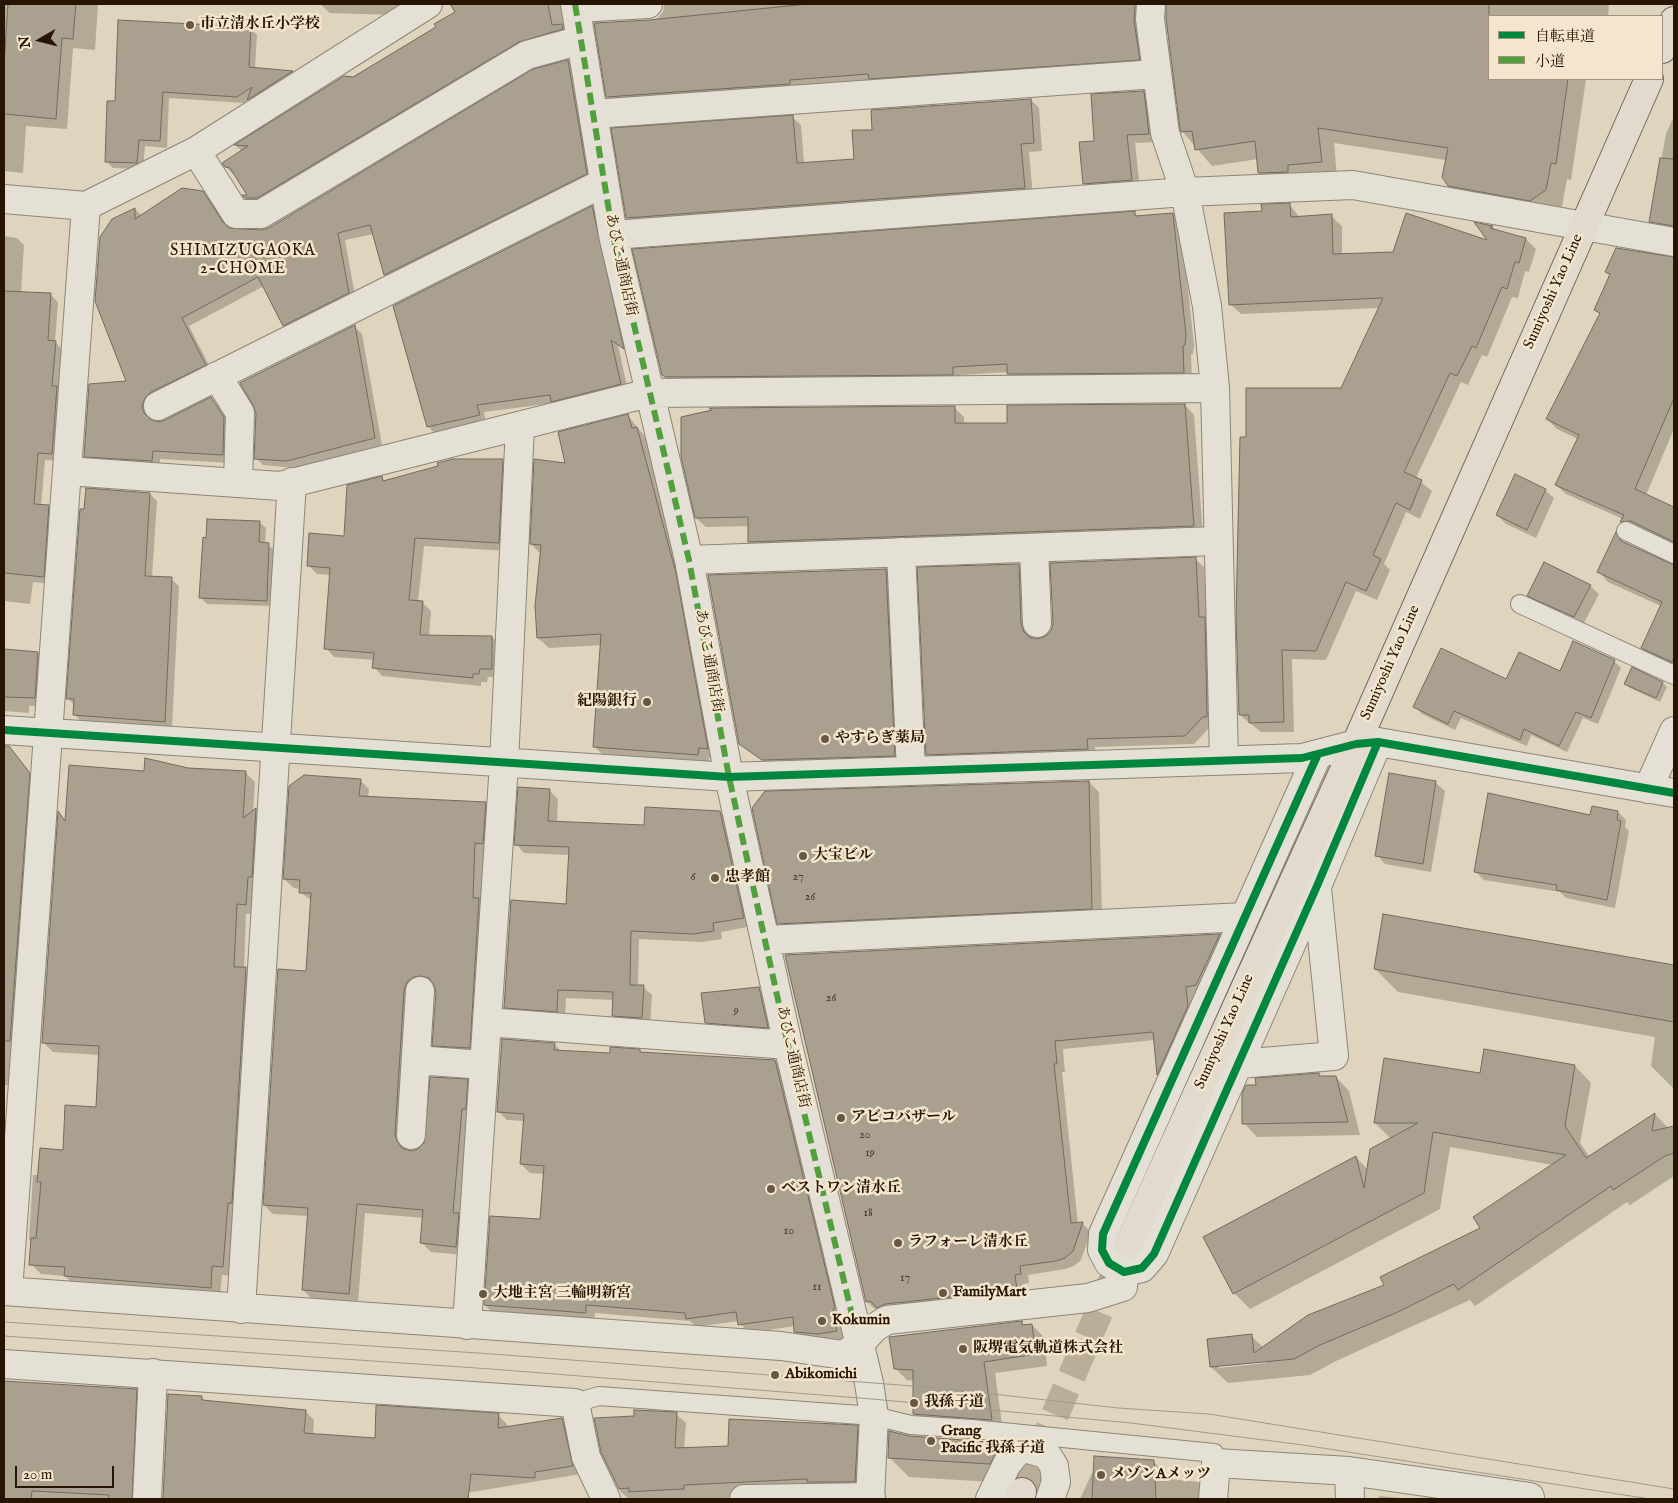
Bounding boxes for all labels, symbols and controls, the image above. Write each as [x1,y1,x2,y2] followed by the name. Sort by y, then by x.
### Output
[15,15,65,65] north arrow
[1488,15,1663,80] legend
[200,16,320,34] place label: 市立清水丘小学校
[184,19,196,31] marker: 市立清水丘小学校
[1535,27,1595,46] text: 自転車道
[15,35,35,49] text: N
[1535,52,1565,71] text: 小道
[600,212,640,318] street label: あびこ通商店街
[1521,232,1587,352] street label: Sumiyoshi Yao Line
[168,242,318,280] district label: SHIMIZUGAOKA 2-CHOME
[1358,603,1424,723] street label: Sumiyoshi Yao Line
[690,608,726,714] street label: あびこ通商店街
[577,693,637,711] place label: 紀陽銀行
[641,696,653,708] marker: 紀陽銀行
[835,730,925,748] place label: やすらぎ薬局
[819,733,831,745] marker: やすらぎ薬局
[813,847,873,865] place label: 大宝ビル
[797,850,809,862] marker: 大宝ビル
[725,869,770,887] place label: 忠孝館
[690,871,696,885] house number: 6
[792,871,804,885] house number: 27
[709,872,721,884] marker: 忠孝館
[805,891,815,905] house number: 26
[1192,972,1258,1092] street label: Sumiyoshi Yao Line
[826,992,836,1006] house number: 26
[771,1004,813,1110] street label: あびこ通商店街
[733,1005,739,1019] house number: 9
[851,1109,956,1127] place label: アビコバザール
[835,1112,847,1124] marker: アビコバザール
[859,1129,871,1143] house number: 20
[865,1147,875,1161] house number: 19
[781,1180,901,1198] place label: ベストワン清水丘
[765,1183,777,1195] marker: ベストワン清水丘
[863,1207,873,1221] house number: 18
[784,1225,794,1239] house number: 10
[908,1234,1028,1252] place label: ラフォーレ清水丘
[892,1237,904,1249] marker: ラフォーレ清水丘
[900,1272,910,1286] house number: 17
[813,1281,821,1295] house number: 11
[953,1284,1027,1302] place label: FamilyMart
[493,1285,631,1303] place label: 大地主宮 三輪明新宮
[937,1287,949,1299] marker: FamilyMart
[477,1288,489,1300] marker: 大地主宮 三輪明新宮
[832,1312,890,1330] place label: Kokumin
[816,1315,828,1327] marker: Kokumin
[973,1340,1123,1358] place label: 阪堺電気軌道株式会社
[957,1343,969,1355] marker: 阪堺電気軌道株式会社
[785,1366,857,1384] place label: Abikomichi
[769,1369,781,1381] marker: Abikomichi
[924,1394,984,1412] place label: 我孫子道
[908,1397,920,1409] marker: 我孫子道
[941,1423,1045,1458] place label: Grang Pacific 我孫子道
[925,1435,937,1447] marker: Grang Pacific 我孫子道
[18,1456,116,1488] scale bar
[23,1465,52,1484] text: 20 m
[1111,1466,1211,1484] place label: メゾンAメッツ
[1095,1469,1107,1481] marker: メゾンAメッツ

